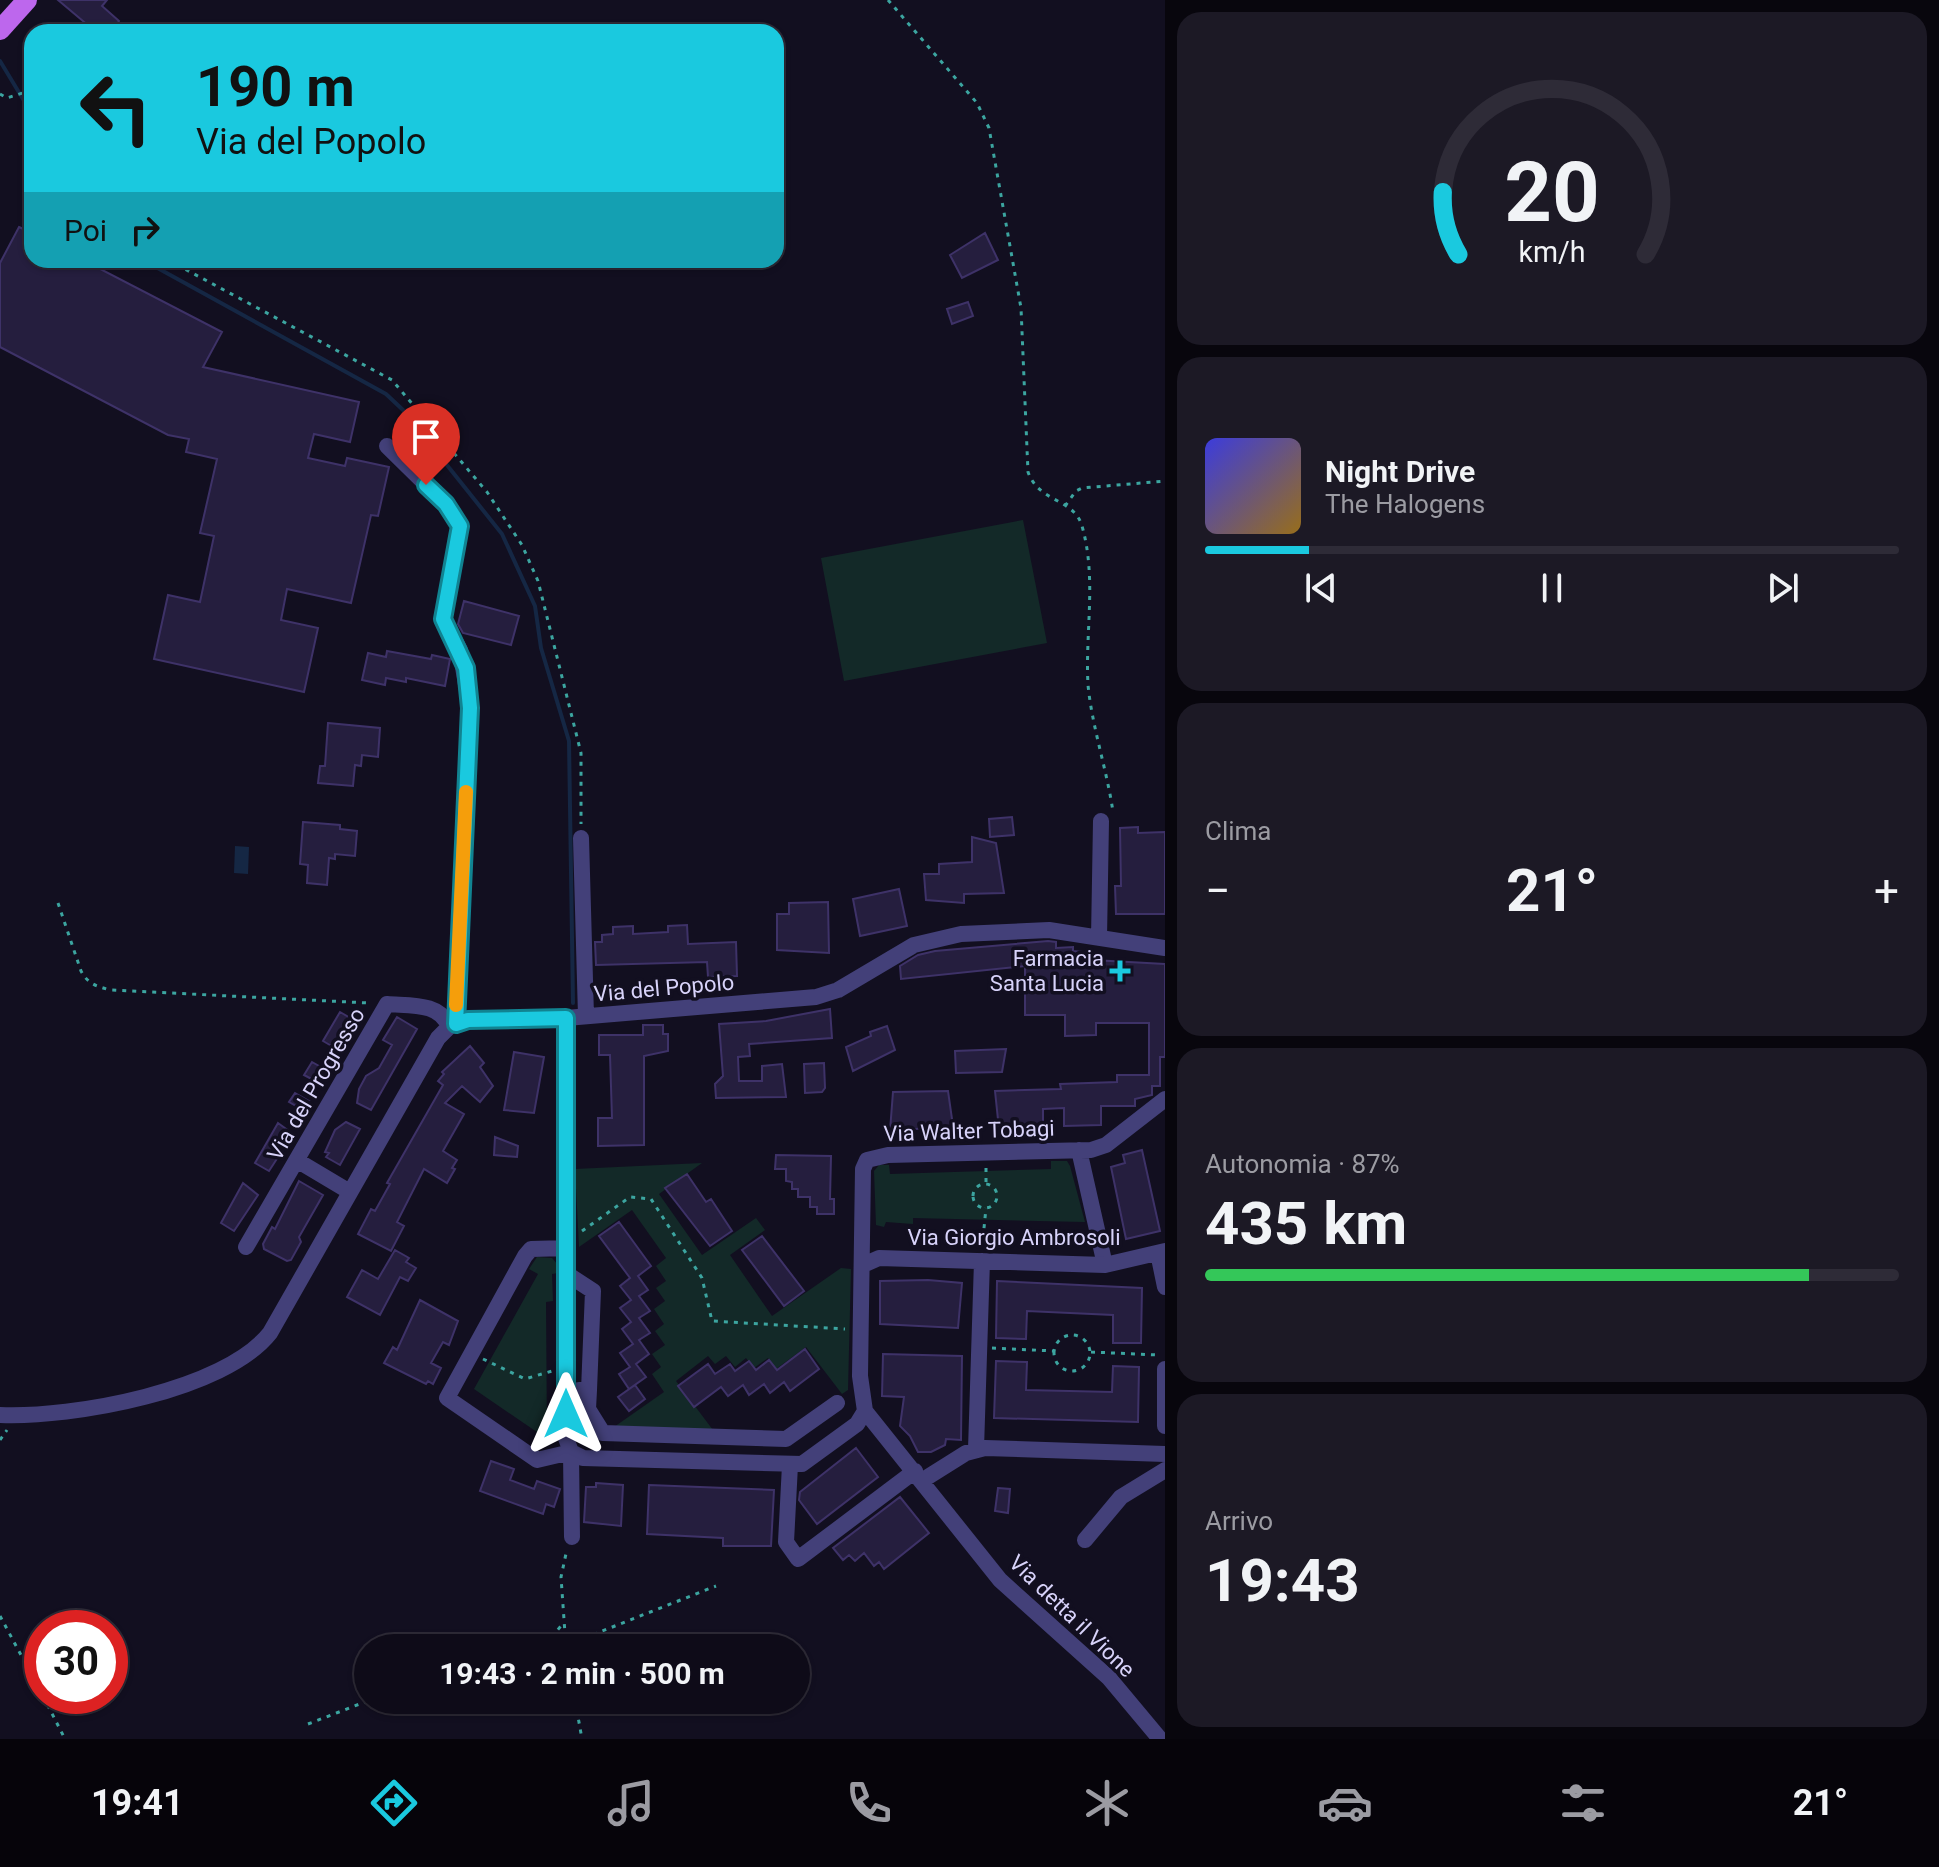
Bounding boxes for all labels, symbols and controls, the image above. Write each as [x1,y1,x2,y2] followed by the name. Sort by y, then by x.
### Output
[196,54,355,120] text: 190 m
[64,56,168,160] icon: left
[196,121,426,163] text: Via del Popolo
[1504,143,1600,240] text: 20
[123,208,167,252] icon: right
[64,213,107,248] text: Poi
[1518,235,1586,269] text: km/h
[392,403,460,485] pin
[404,415,448,459] icon: arrive
[1325,454,1475,489] text: Night Drive
[1325,489,1485,519] text: The Halogens
[1299,566,1343,610] icon: previous
[1530,566,1574,610] icon: pause
[1761,566,1805,610] icon: next
[1205,816,1272,846] text: Clima
[1506,855,1598,926] text: 21°
[1205,865,1230,917] text: −
[1874,865,1899,917] text: +
[990,946,1104,996] place label: Farmacia Santa Lucia
[1111,962,1129,980] marker: Farmacia Santa Lucia
[593,969,735,1007] street label: Via del Popolo
[262,1003,370,1165] street label: Via del Progresso
[883,1116,1055,1146] street label: Via Walter Tobagi
[1205,1149,1400,1179] text: Autonomia · 87%
[1205,1188,1407,1259] text: 435 km
[907,1225,1121,1250] street label: Via Giorgio Ambrosoli
[524,1372,608,1456] position arrow
[1205,1506,1273,1536] text: Arrivo
[1205,1545,1360,1616] text: 19:43
[1004,1550,1140,1682] street label: Via detta il Vione
[24,1610,128,1714] speed limit sign: 30
[439,1656,725,1691] text: 19:43 · 2 min · 500 m
[366,1775,422,1831] icon: directions
[603,1775,659,1831] icon: music
[841,1775,897,1831] icon: phone
[1079,1775,1135,1831] icon: climate
[1317,1775,1373,1831] icon: car
[1555,1775,1611,1831] icon: filters
[91,1782,184,1824] text: 19:41
[1793,1782,1848,1824] text: 21°

